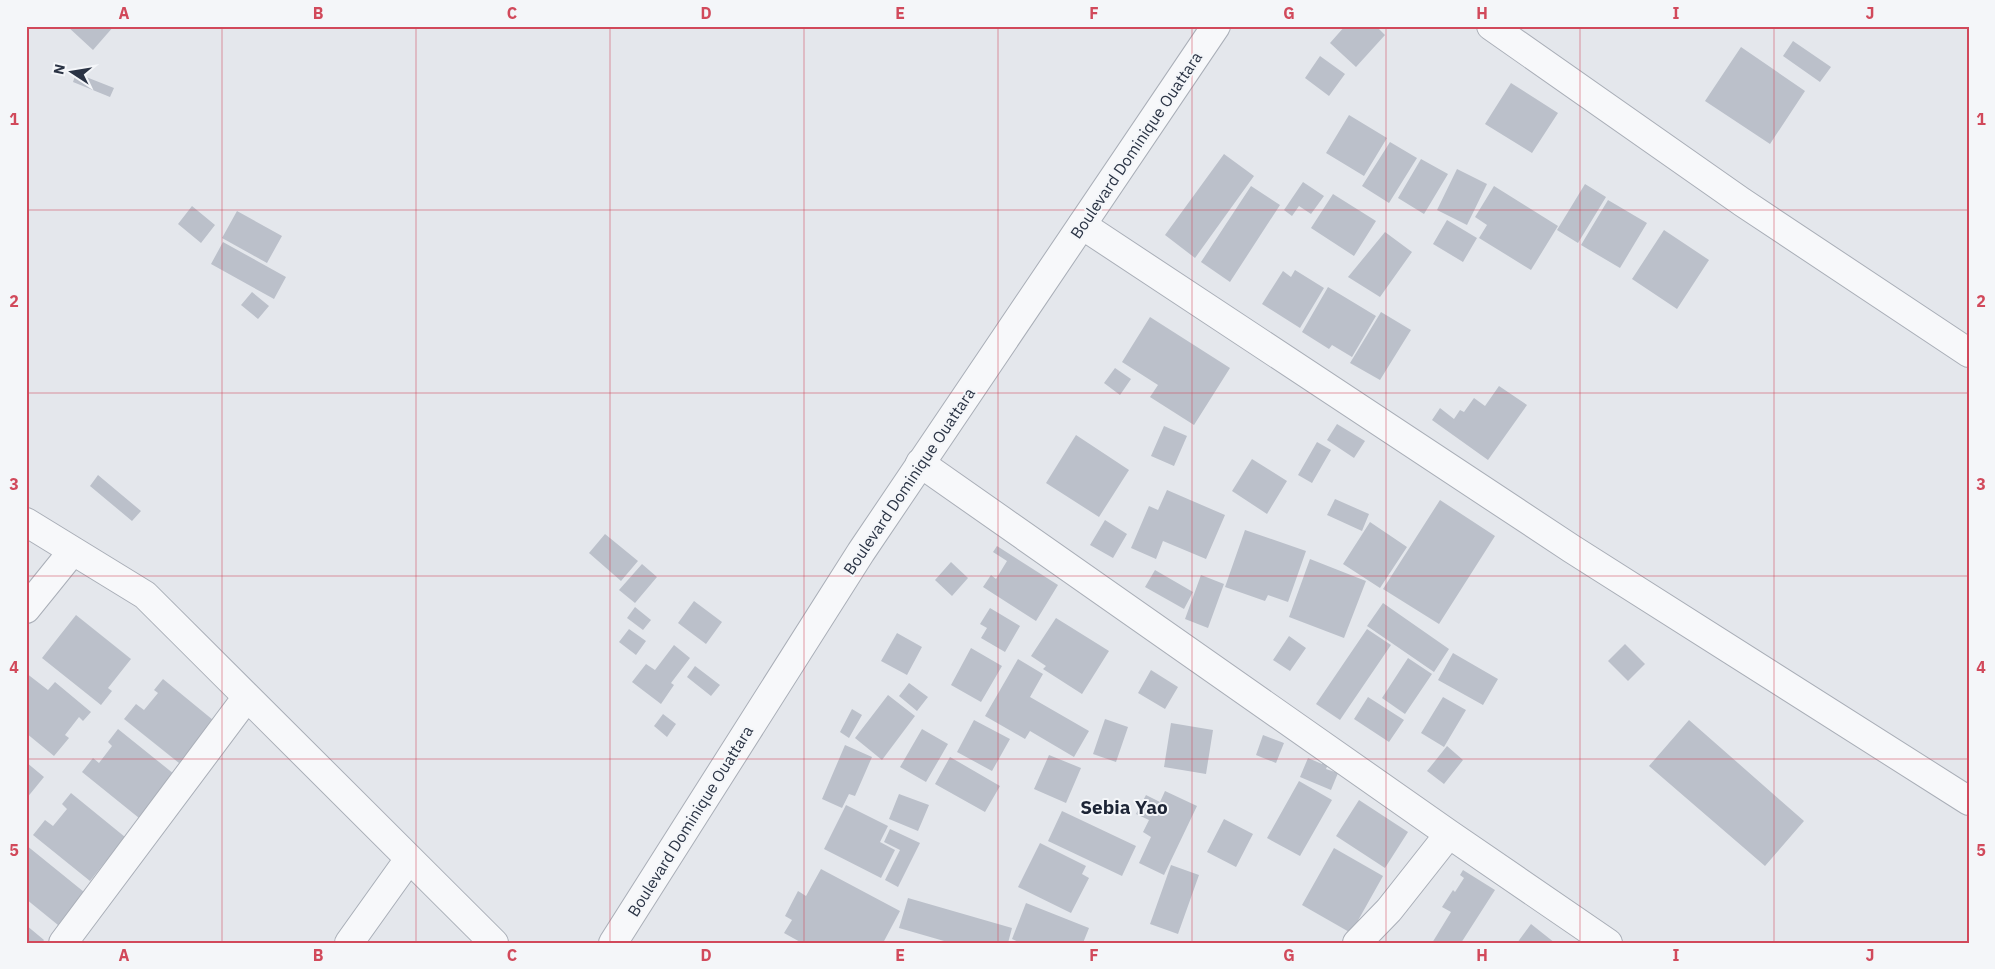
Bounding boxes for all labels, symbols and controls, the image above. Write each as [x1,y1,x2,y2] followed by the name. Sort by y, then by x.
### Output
[119,3,130,23] text: A
[313,3,324,23] text: B
[507,3,517,23] text: C
[700,3,712,23] text: D
[895,3,905,23] text: E
[1089,3,1099,23] text: F
[1283,3,1295,23] text: G
[1476,3,1488,23] text: H
[1673,3,1680,23] text: I
[1866,3,1874,23] text: J
[1066,47,1206,242] street label: Boulevard Dominique Ouattara
[48,48,98,98] north arrow
[49,62,69,76] text: N
[9,109,19,129] text: 1
[1976,109,1986,129] text: 1
[9,291,19,311] text: 2
[1976,291,1986,311] text: 2
[839,383,979,578] street label: Boulevard Dominique Ouattara
[9,474,19,494] text: 3
[1976,474,1986,494] text: 3
[9,657,19,677] text: 4
[1976,657,1986,677] text: 4
[623,722,757,920] street label: Boulevard Dominique Ouattara
[1080,795,1168,819] district label: Sebia Yao
[9,840,19,860] text: 5
[1976,840,1986,860] text: 5
[119,945,130,965] text: A
[313,945,324,965] text: B
[507,945,517,965] text: C
[700,945,712,965] text: D
[895,945,905,965] text: E
[1089,945,1099,965] text: F
[1283,945,1295,965] text: G
[1476,945,1488,965] text: H
[1673,945,1680,965] text: I
[1866,945,1874,965] text: J

